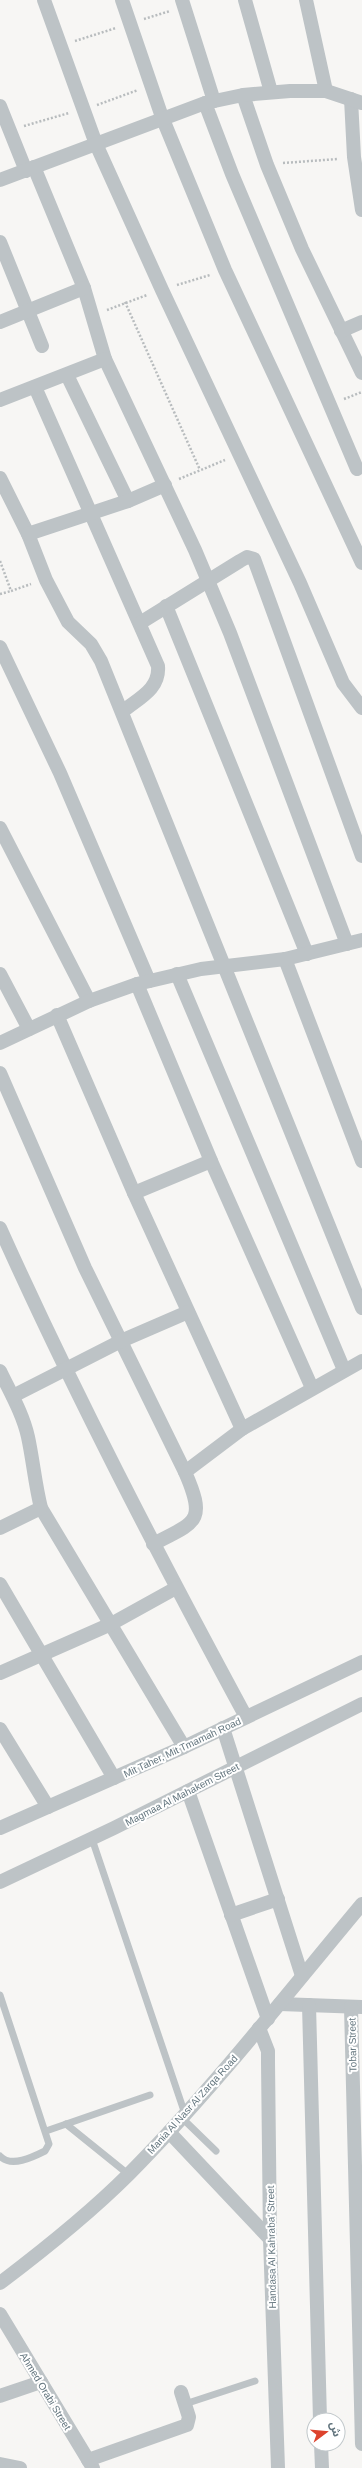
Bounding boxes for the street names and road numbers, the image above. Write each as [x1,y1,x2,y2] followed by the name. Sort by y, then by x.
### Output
[122,1715,243,1779] street label: Mit Taher, Mit Tmamah Road
[124,1761,241,1828] street label: Magmaa Al Mahakem Street
[347,2017,358,2072] street label: Tobar Street
[145,2053,240,2156] street label: Mania Al Nasr Al Zarqa Road
[265,2185,278,2309] street label: Handasa Al Kahraba' Street
[18,2351,73,2432] street label: Ahmed Orabi Street

